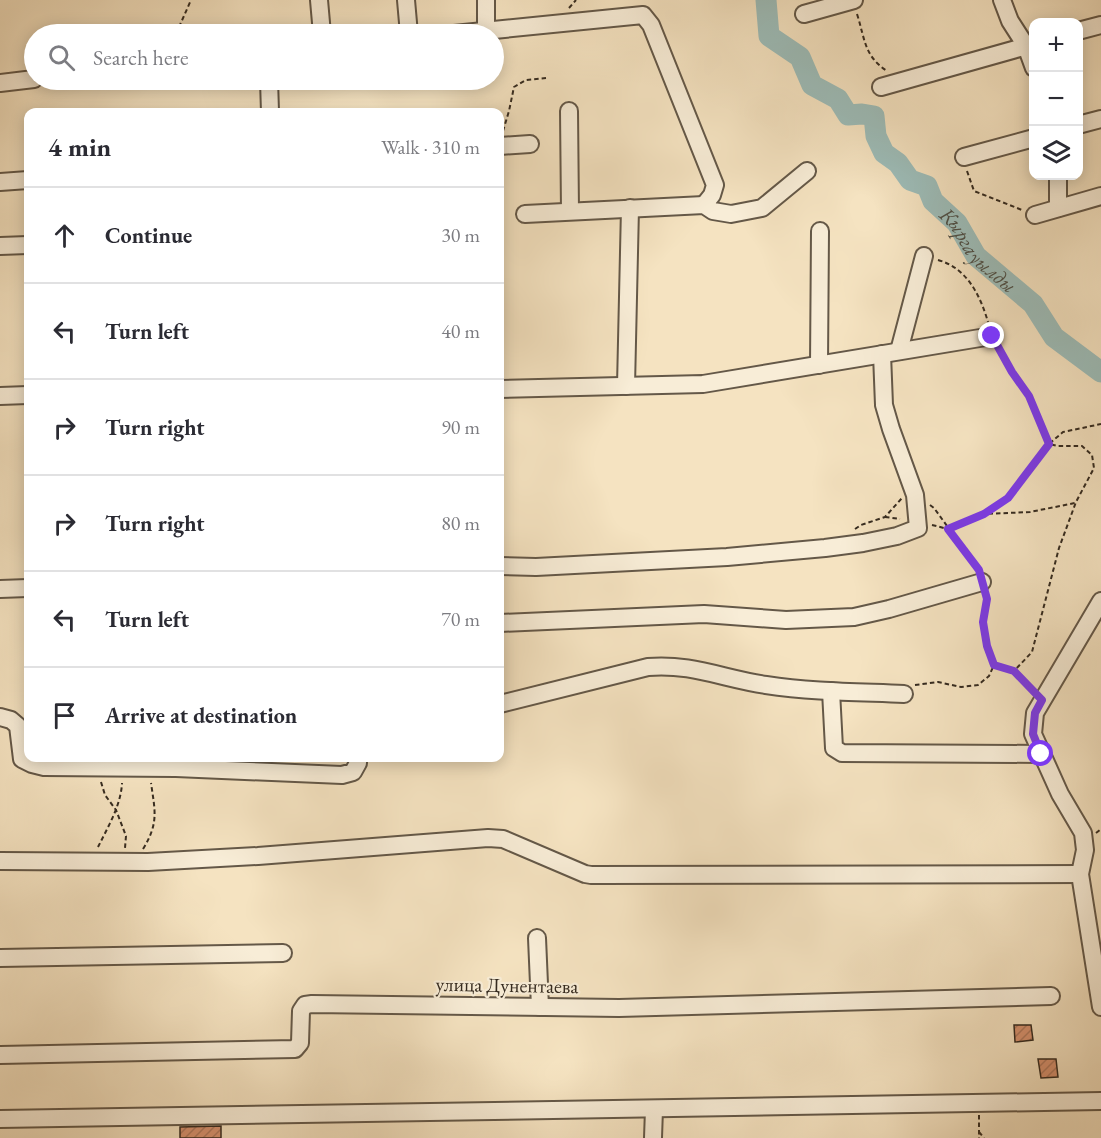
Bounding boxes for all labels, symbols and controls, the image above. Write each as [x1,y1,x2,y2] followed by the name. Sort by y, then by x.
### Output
[1029,18,1083,180] map controls
[1029,18,1083,72] button: +
[24,24,504,90] search box
[45,41,78,74] icon: search
[93,43,188,72] text: Search here
[1029,72,1083,126] button: −
[1029,126,1083,180] button: layers
[48,130,111,164] text: 4 min
[381,134,480,160] text: Walk · 310 m
[934,200,1023,298] water label: Кыргауылды
[48,219,81,252] icon: ahead
[105,221,192,250] text: Continue
[441,222,480,248] text: 30 m
[48,315,81,348] icon: left
[105,317,189,346] text: Turn left
[441,318,480,344] text: 40 m
[978,322,1004,348] route end
[48,411,81,444] icon: right
[105,413,204,442] text: Turn right
[441,414,480,440] text: 90 m
[48,507,81,540] icon: right
[105,509,204,538] text: Turn right
[441,510,480,536] text: 80 m
[48,603,81,636] icon: left
[105,605,189,634] text: Turn left
[441,606,480,632] text: 70 m
[48,699,81,732] icon: arrive
[105,701,297,730] text: Arrive at destination
[1027,740,1053,766] route start
[435,971,579,999] street label: улица Дунентаева

